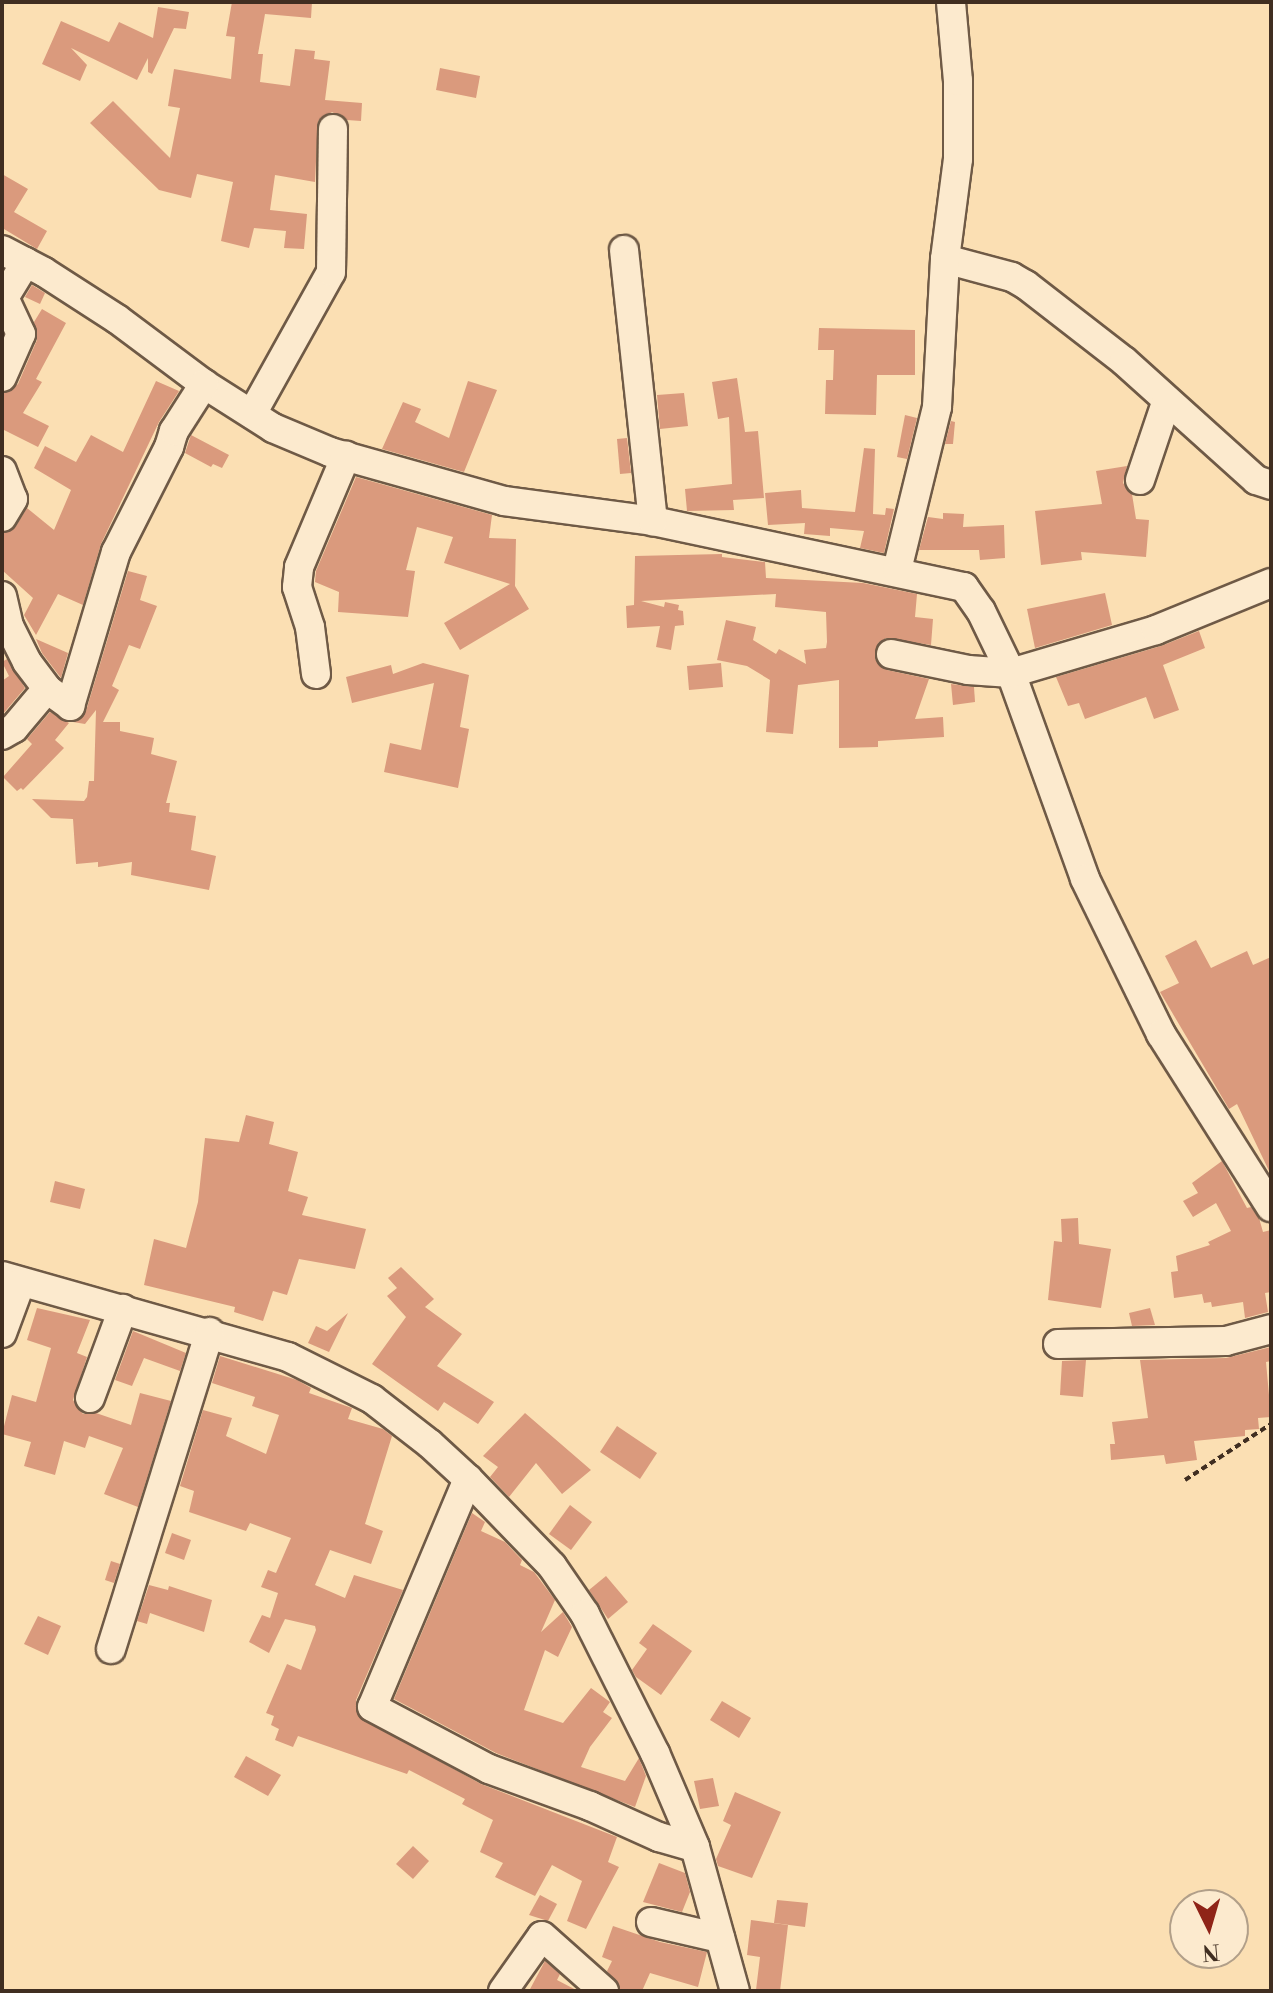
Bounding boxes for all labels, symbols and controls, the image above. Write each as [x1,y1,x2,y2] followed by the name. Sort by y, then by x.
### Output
[1169,1889,1249,1969] north arrow
[1201,1937,1221,1966] text: N

